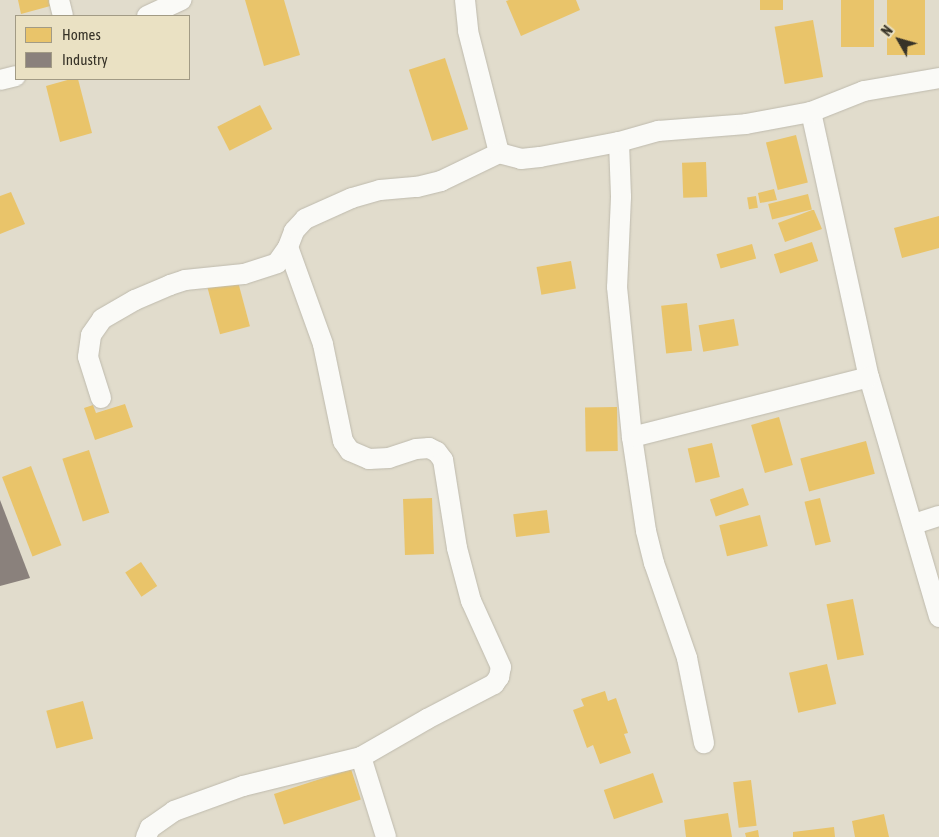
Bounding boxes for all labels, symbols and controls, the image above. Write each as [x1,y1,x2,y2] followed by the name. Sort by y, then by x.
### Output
[15,15,190,80] legend
[874,15,924,65] north arrow
[878,23,896,39] text: N
[62,26,101,43] text: Homes
[62,51,108,68] text: Industry

